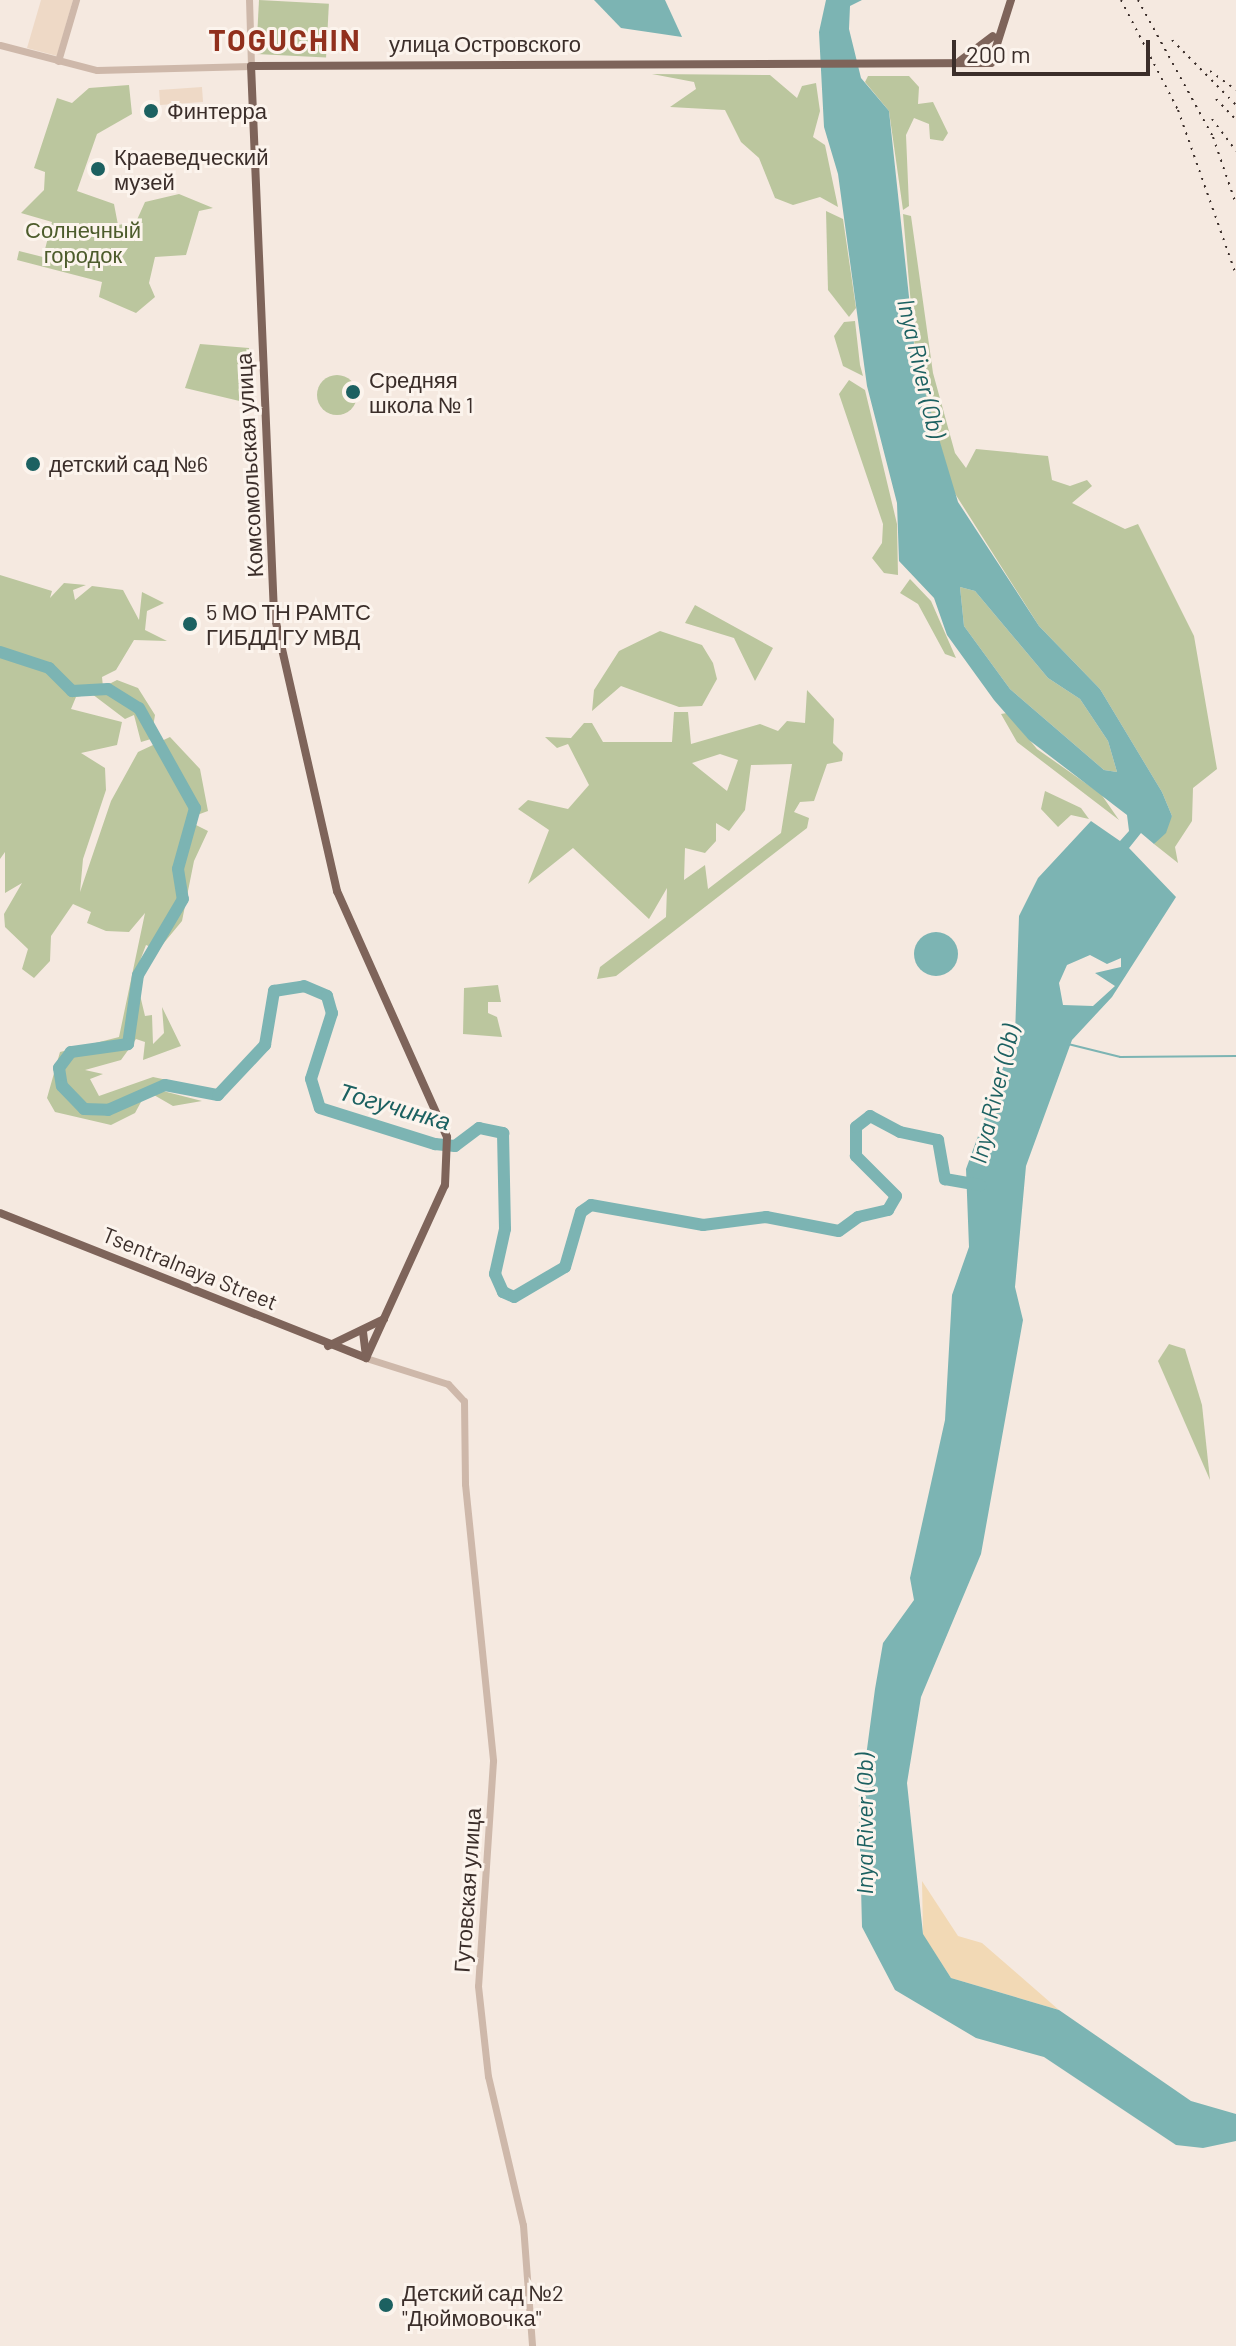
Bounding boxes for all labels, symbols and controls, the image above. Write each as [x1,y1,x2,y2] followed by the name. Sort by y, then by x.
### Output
[208,21,362,57] district label: TOGUCHIN
[956,24,1154,74] scale bar
[389,31,581,57] street label: улица Островского
[966,39,1031,68] text: 200 m
[167,98,267,124] place label: Финтерра
[142,102,160,120] marker: Финтерра
[114,143,268,194] place label: Краеведческий музей
[89,160,107,178] marker: Краеведческий музей
[25,216,141,268] park label: Солнечный городок
[892,296,952,440] water label: Inya River (Ob)
[230,352,268,578] street label: Комсомольская улица
[369,366,473,418] place label: Средняя школа № 1
[344,383,362,401] marker: Средняя школа № 1
[49,451,208,477] place label: детский сад №6
[24,455,42,473] marker: детский сад №6
[206,598,371,650] place label: 5 МО ТН РАМТС ГИБДД ГУ МВД
[181,615,199,633] marker: 5 МО ТН РАМТС ГИБДД ГУ МВД
[963,1022,1025,1166] water label: Inya River (Ob)
[336,1076,454,1136] water label: Тогучинка
[99,1221,281,1315] street label: Tsentralnaya Street
[850,1753,878,1895] water label: Inya River (Ob)
[448,1807,486,1973] street label: Гутовская улица
[402,2279,564,2330] place label: Детский сад №2 "Дюймовочка"
[377,2296,395,2314] marker: Детский сад №2 "Дюймовочка"

